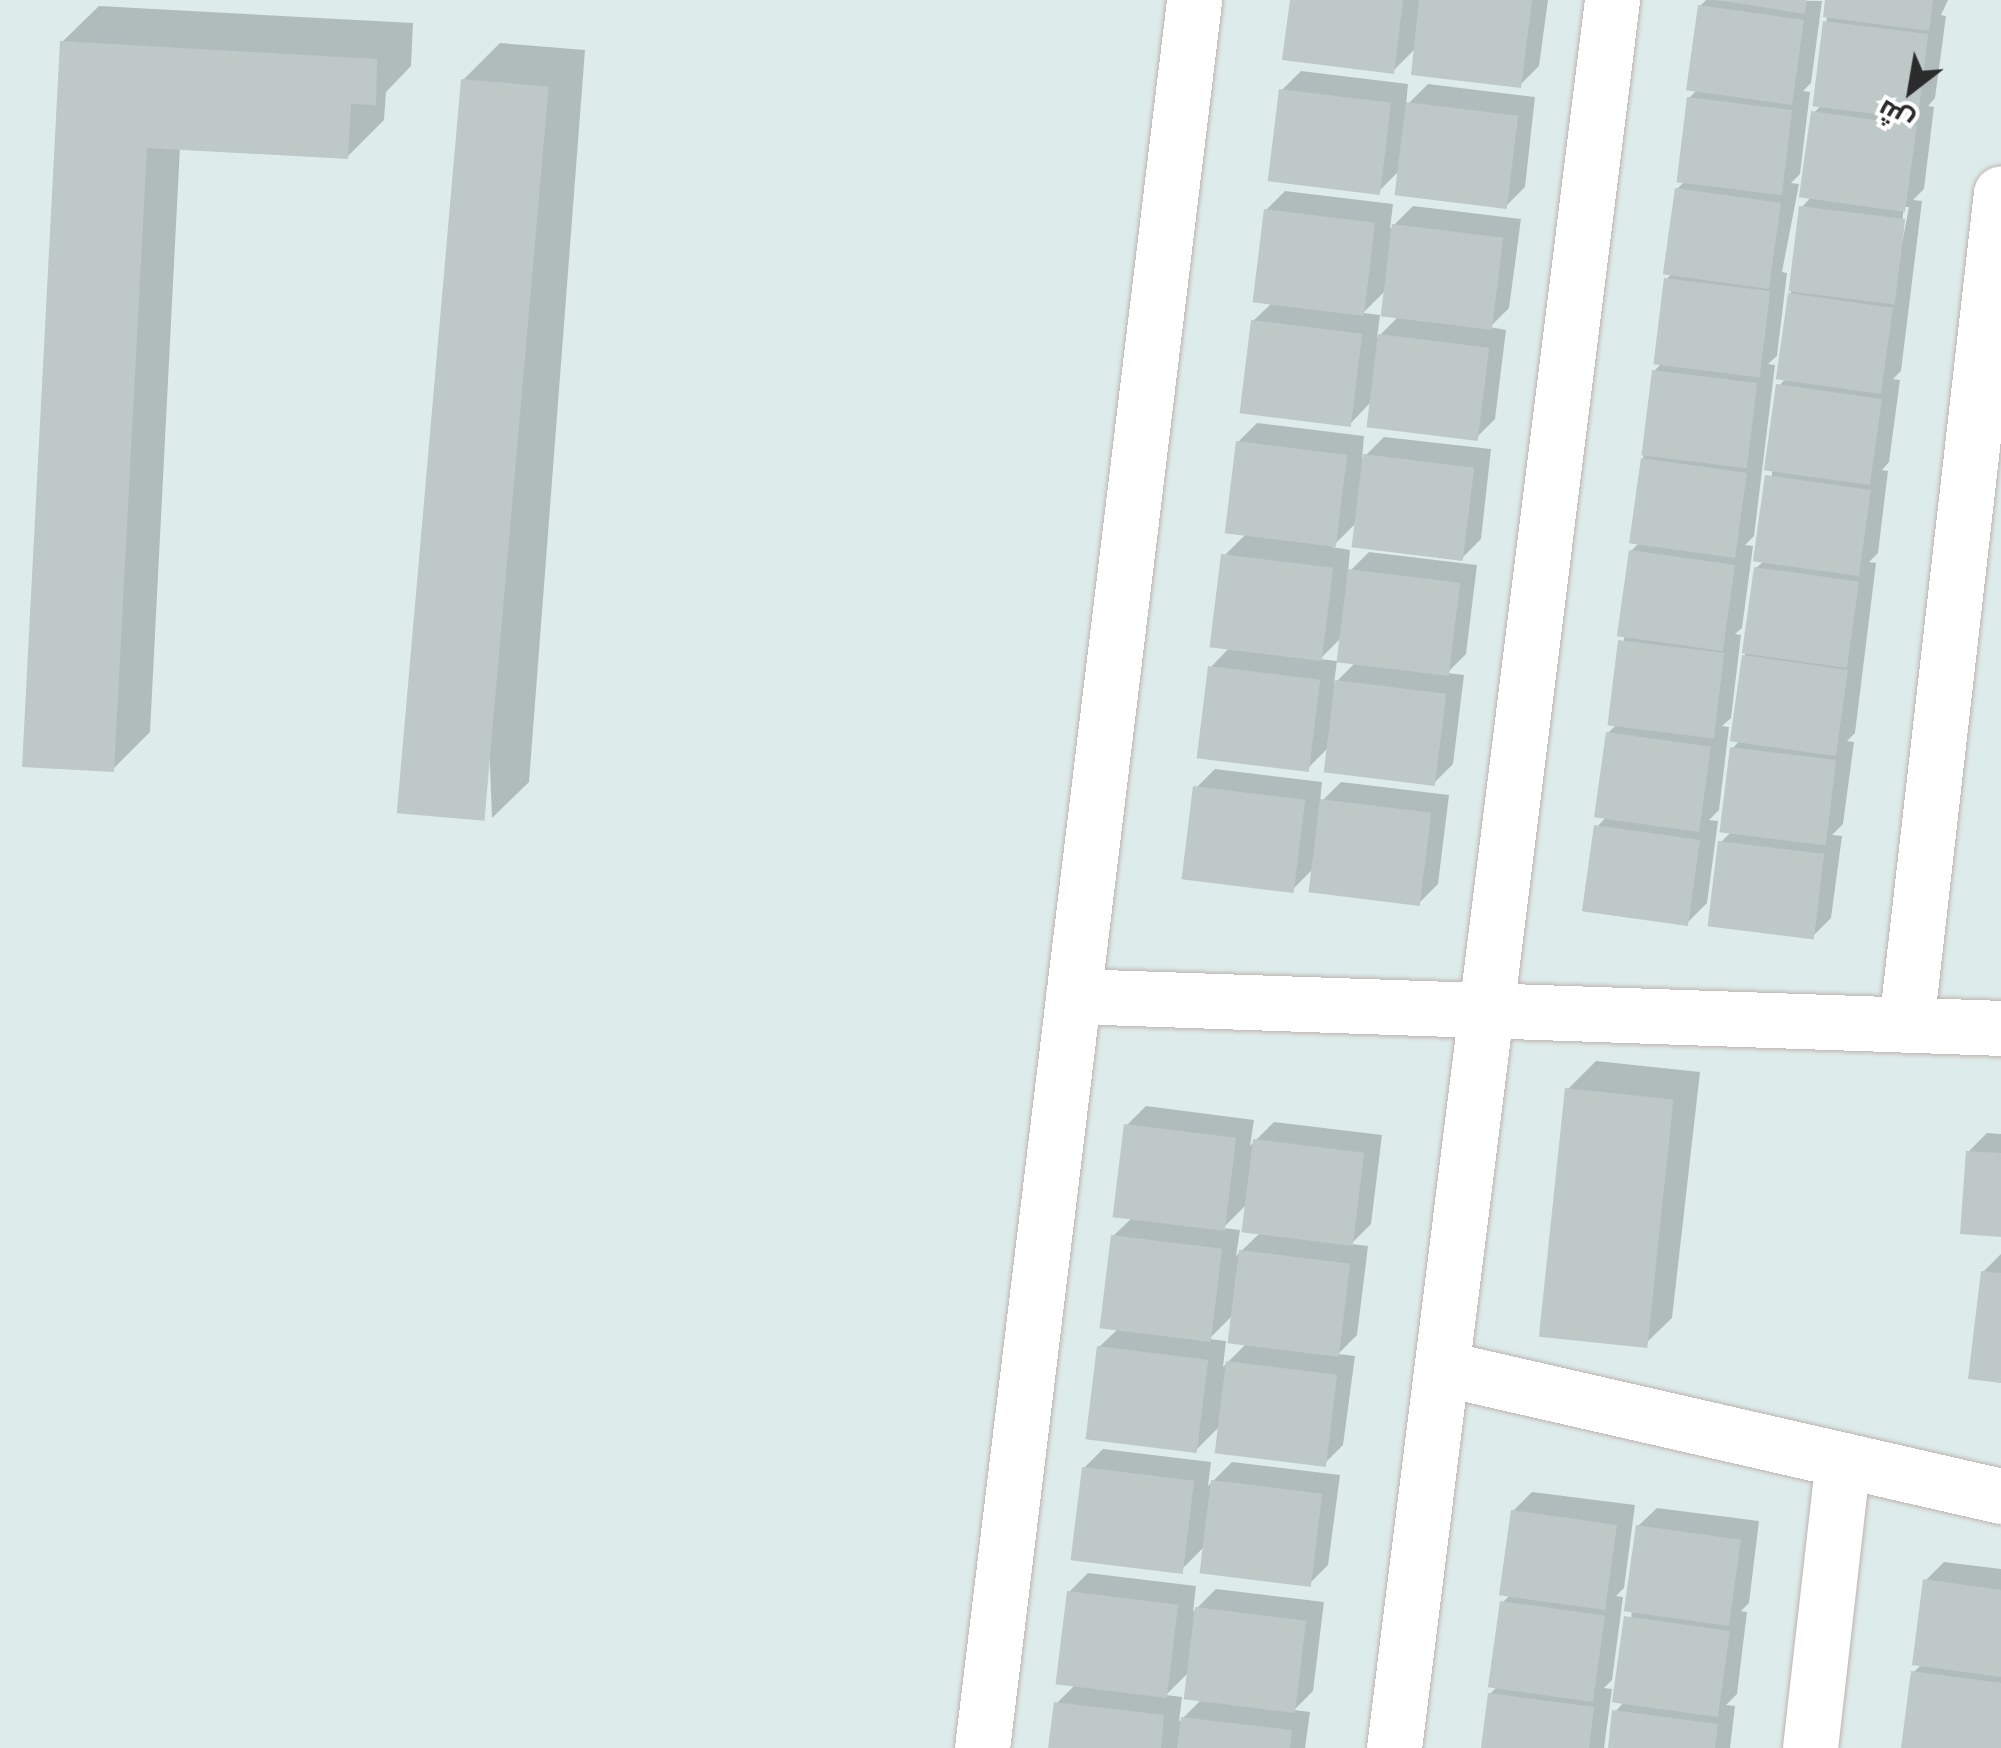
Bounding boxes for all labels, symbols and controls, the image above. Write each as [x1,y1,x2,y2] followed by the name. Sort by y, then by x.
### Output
[1861,40,1961,140] north arrow
[1870,90,1921,141] text: ش

